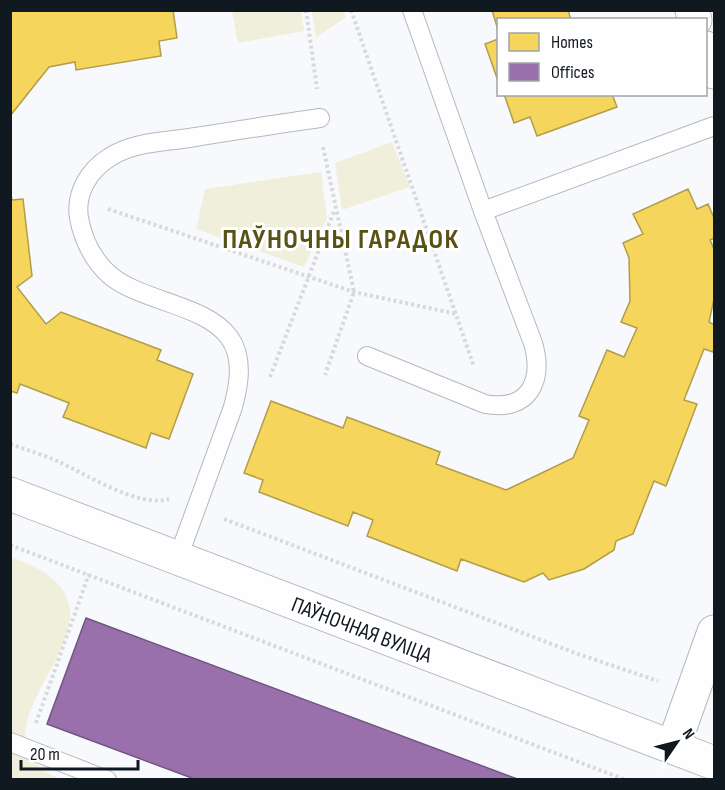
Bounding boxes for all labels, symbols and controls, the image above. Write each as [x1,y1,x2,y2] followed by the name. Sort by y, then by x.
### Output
[497,18,707,96] legend
[551,32,593,53] text: Homes
[551,62,594,83] text: Offices
[222,223,460,256] district label: ПАЎНОЧНЫ ГАРАДОК
[288,591,436,670] street label: ПАЎНОЧНАЯ ВУЛІЦА
[647,712,707,772] north arrow
[678,725,698,743] text: N
[21,733,138,771] scale bar
[30,744,60,765] text: 20 m

